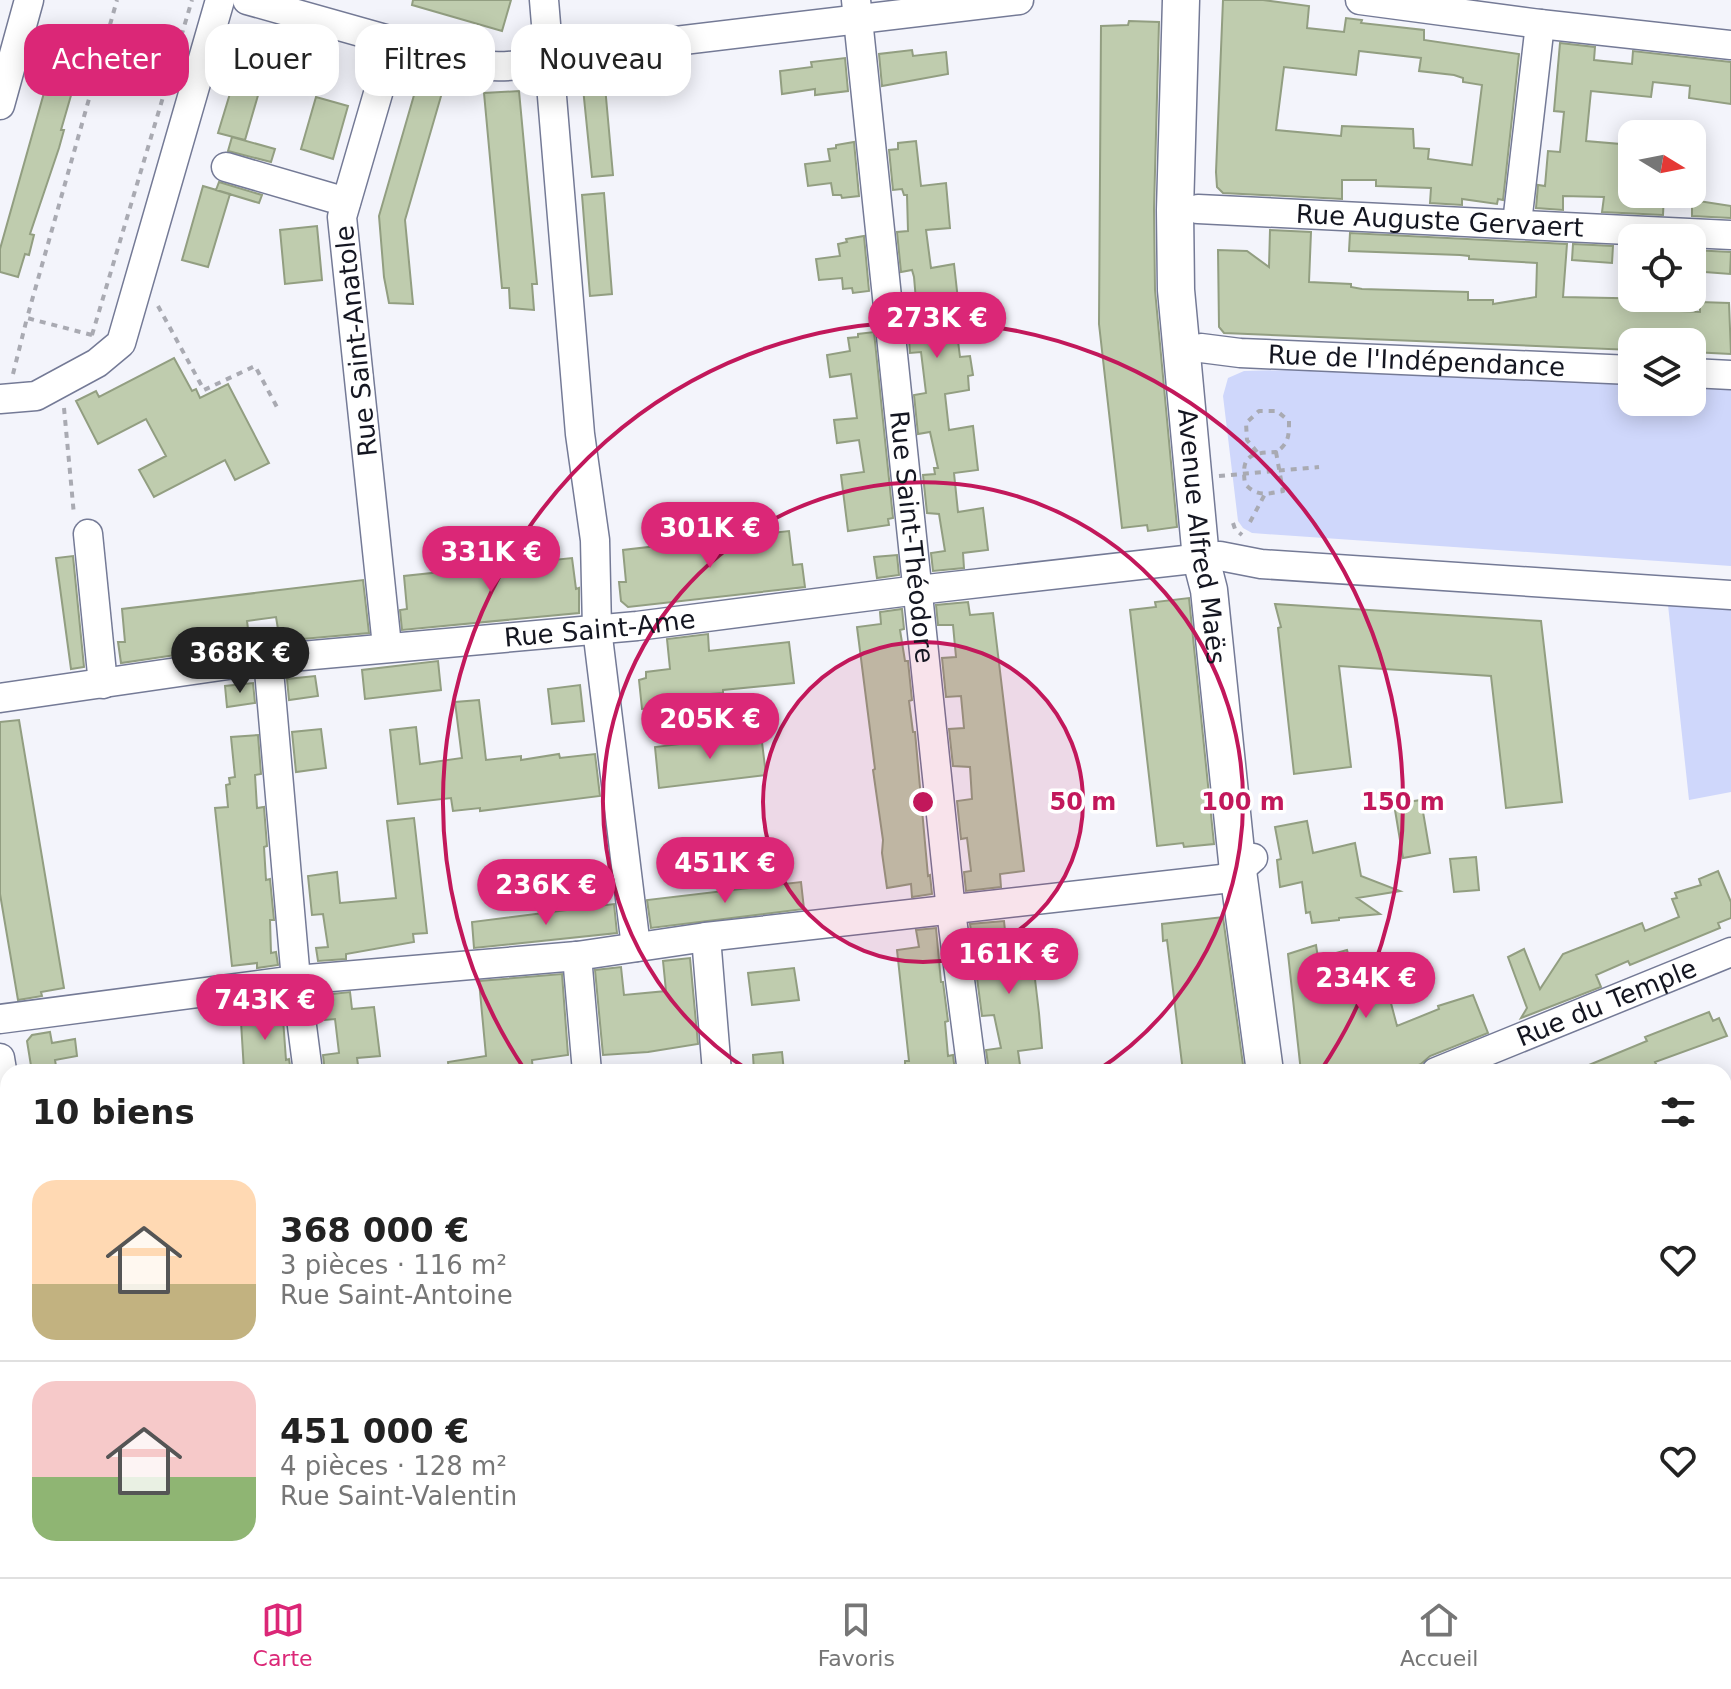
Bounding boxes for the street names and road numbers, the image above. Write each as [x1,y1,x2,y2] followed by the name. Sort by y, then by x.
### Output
[1295,199,1584,243] street label: Rue Auguste Gervaert
[329,224,383,458] street label: Rue Saint-Anatole
[1267,339,1566,382] street label: Rue de l'Indépendance
[1172,407,1232,666] street label: Avenue Alfred Maës
[884,409,940,665] street label: Rue Saint-Théodore
[503,604,697,653] street label: Rue Saint-Ame
[1512,953,1701,1053] street label: Rue du Temple

